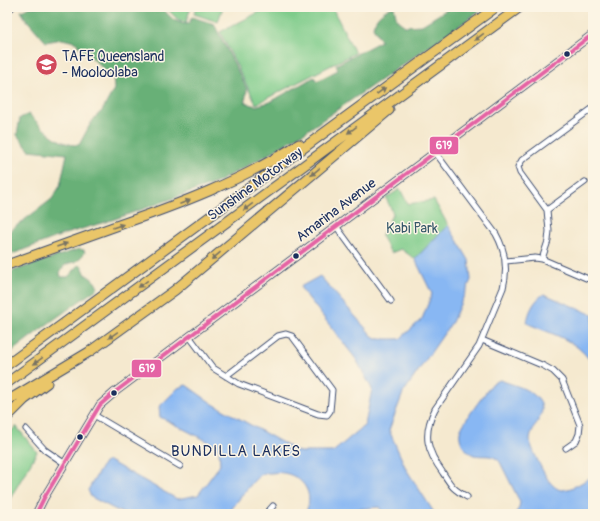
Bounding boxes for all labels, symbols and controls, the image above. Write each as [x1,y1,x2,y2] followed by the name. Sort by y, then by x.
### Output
[474,33,484,41] one-way arrow
[62,48,165,81] place label: TAFE Queensland - Mooloolaba
[562,49,572,59] unlabelled marker
[34,51,60,77] school or university icon: TAFE Queensland - Mooloolaba
[375,87,386,95] one-way arrow
[347,126,358,134] one-way arrow
[429,136,459,155] line badge: 619
[436,139,453,152] text: 619
[204,144,306,224] street label: Sunshine Motorway
[310,167,321,176] one-way arrow
[293,174,379,246] street label: Amarina Avenue
[180,198,192,204] one-way arrow
[242,203,253,211] one-way arrow
[386,220,438,237] park label: Kabi Park
[112,222,124,228] one-way arrow
[56,242,68,248] one-way arrow
[211,251,221,260] one-way arrow
[291,251,301,261] unlabelled marker
[137,280,148,288] one-way arrow
[108,331,118,339] one-way arrow
[32,357,43,365] one-way arrow
[131,359,162,378] line badge: 619
[139,362,156,375] text: 619
[109,388,119,398] unlabelled marker
[75,432,85,442] unlabelled marker
[171,442,301,461] district label: BUNDILLA LAKES

